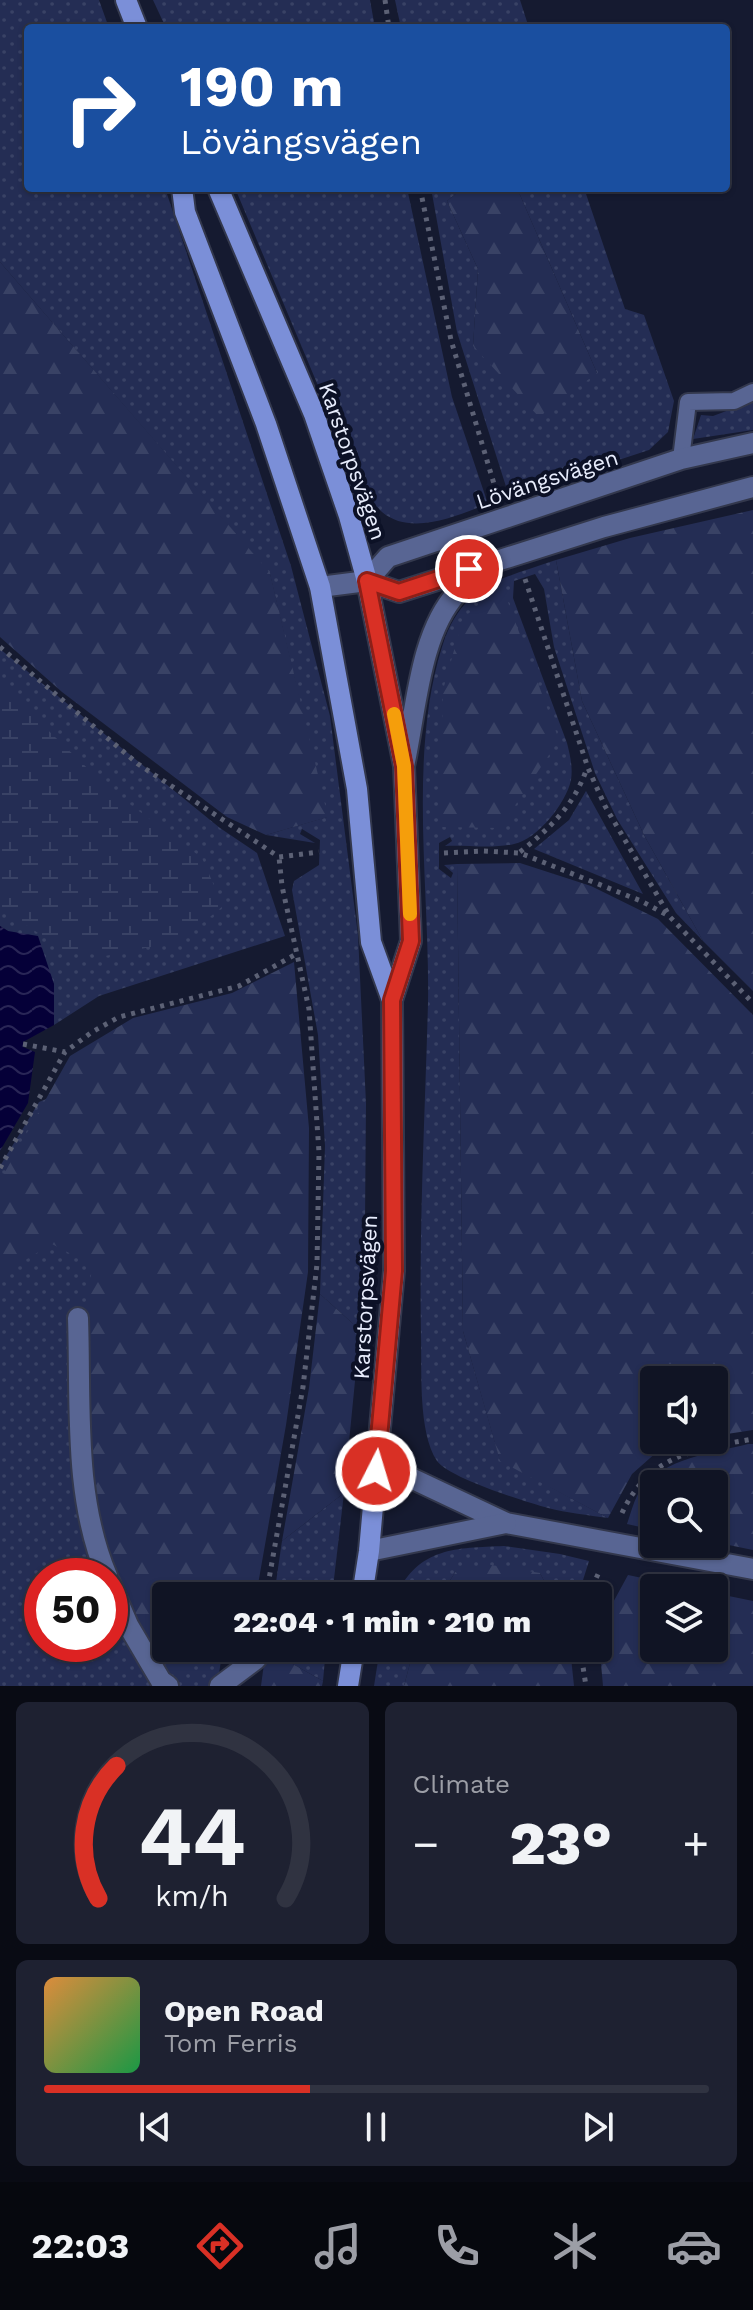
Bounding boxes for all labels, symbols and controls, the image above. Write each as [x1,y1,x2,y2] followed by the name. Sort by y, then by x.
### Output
[180,54,343,120] text: 190 m
[48,56,152,160] icon: right
[180,121,422,163] text: Lövängsvägen
[314,379,391,543] street label: Karstorpsvägen
[473,445,621,514] street label: Lövängsvägen
[435,535,503,603] pin
[447,547,491,591] icon: arrive
[349,1214,382,1380] street label: Karstorpsvägen
[640,1366,728,1662] map controls
[640,1366,728,1454] button: sound
[334,1429,418,1513] position arrow
[640,1470,728,1558] button: search
[24,1558,128,1662] speed limit sign: 50
[640,1574,728,1662] button: layers
[233,1604,531,1639] text: 22:04 · 1 min · 210 m
[413,1769,510,1799] text: Climate
[139,1788,246,1885] text: 44
[510,1808,612,1879] text: 23°
[413,1818,439,1870] text: −
[682,1818,709,1870] text: +
[155,1879,229,1913] text: km/h
[164,1993,324,2028] text: Open Road
[164,2028,297,2058] text: Tom Ferris
[133,2105,177,2149] icon: previous
[354,2105,398,2149] icon: pause
[576,2105,620,2149] icon: next
[192,2218,248,2274] icon: directions
[310,2218,366,2274] icon: music
[429,2218,485,2274] icon: phone
[547,2218,603,2274] icon: climate
[666,2218,722,2274] icon: car
[31,2225,129,2267] text: 22:03

